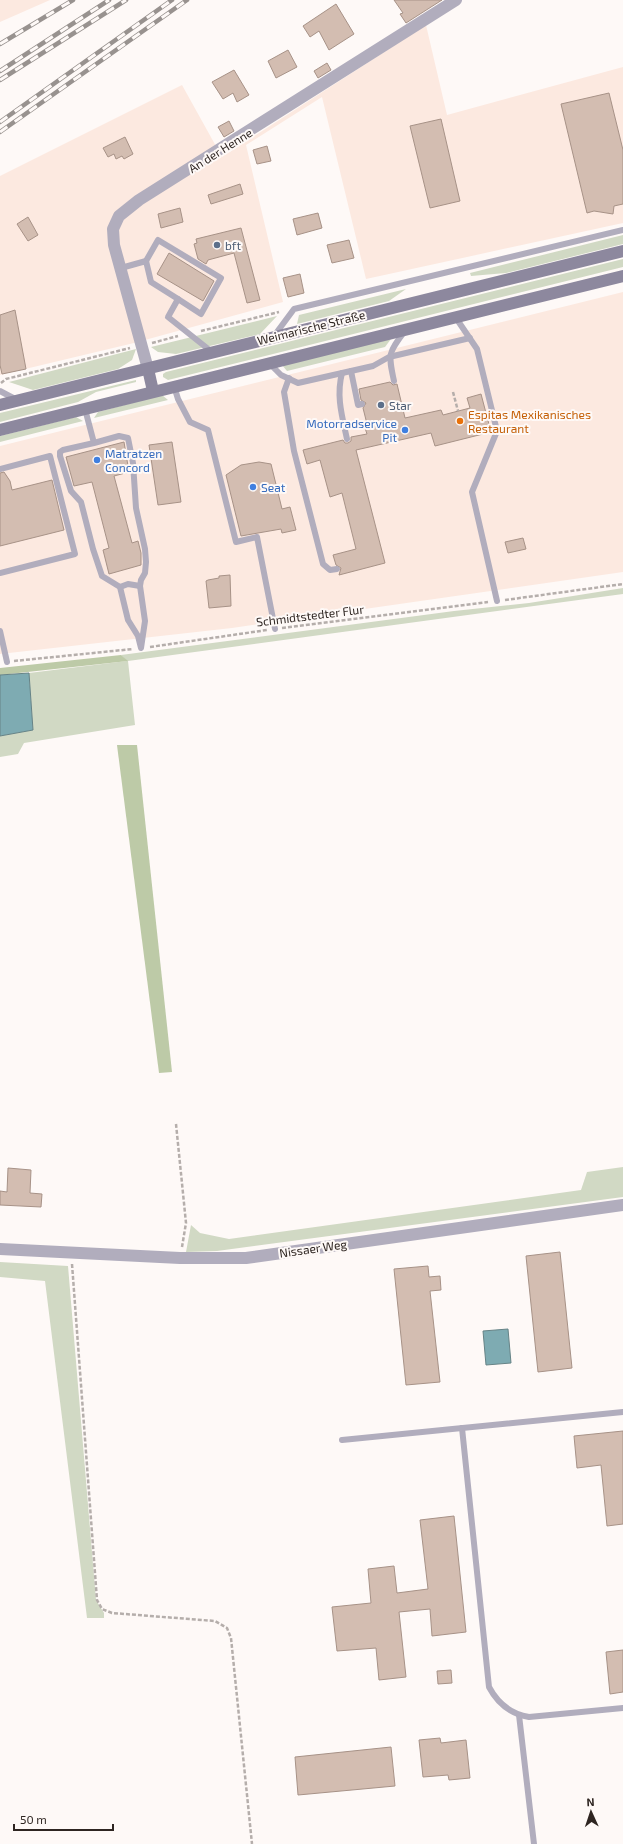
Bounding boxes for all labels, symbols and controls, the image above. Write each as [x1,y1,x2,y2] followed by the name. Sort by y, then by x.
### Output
[186,125,254,175] street label: An der Henne
[225,238,241,252] place label: bft
[212,240,222,250] marker: bft
[256,307,366,347] street label: Weimarische Straße
[389,398,412,412] place label: Star
[376,400,386,410] marker: Star
[468,407,591,435] place label: Espitas Mexikanisches Restaurant
[306,416,397,444] place label: Motorradservice Pit
[455,416,465,426] marker: Espitas Mexikanisches Restaurant
[400,425,410,435] marker: Motorradservice Pit
[105,446,162,474] place label: Matratzen Concord
[92,455,102,465] marker: Matratzen Concord
[261,480,286,494] place label: Seat
[248,482,258,492] marker: Seat
[255,601,365,629] street label: Schmidtstedter Flur
[278,1236,348,1260] street label: Nissaer Weg
[571,1792,611,1832] north arrow
[586,1795,595,1808] text: N
[14,1806,113,1832] scale bar
[20,1812,47,1826] text: 50 m

